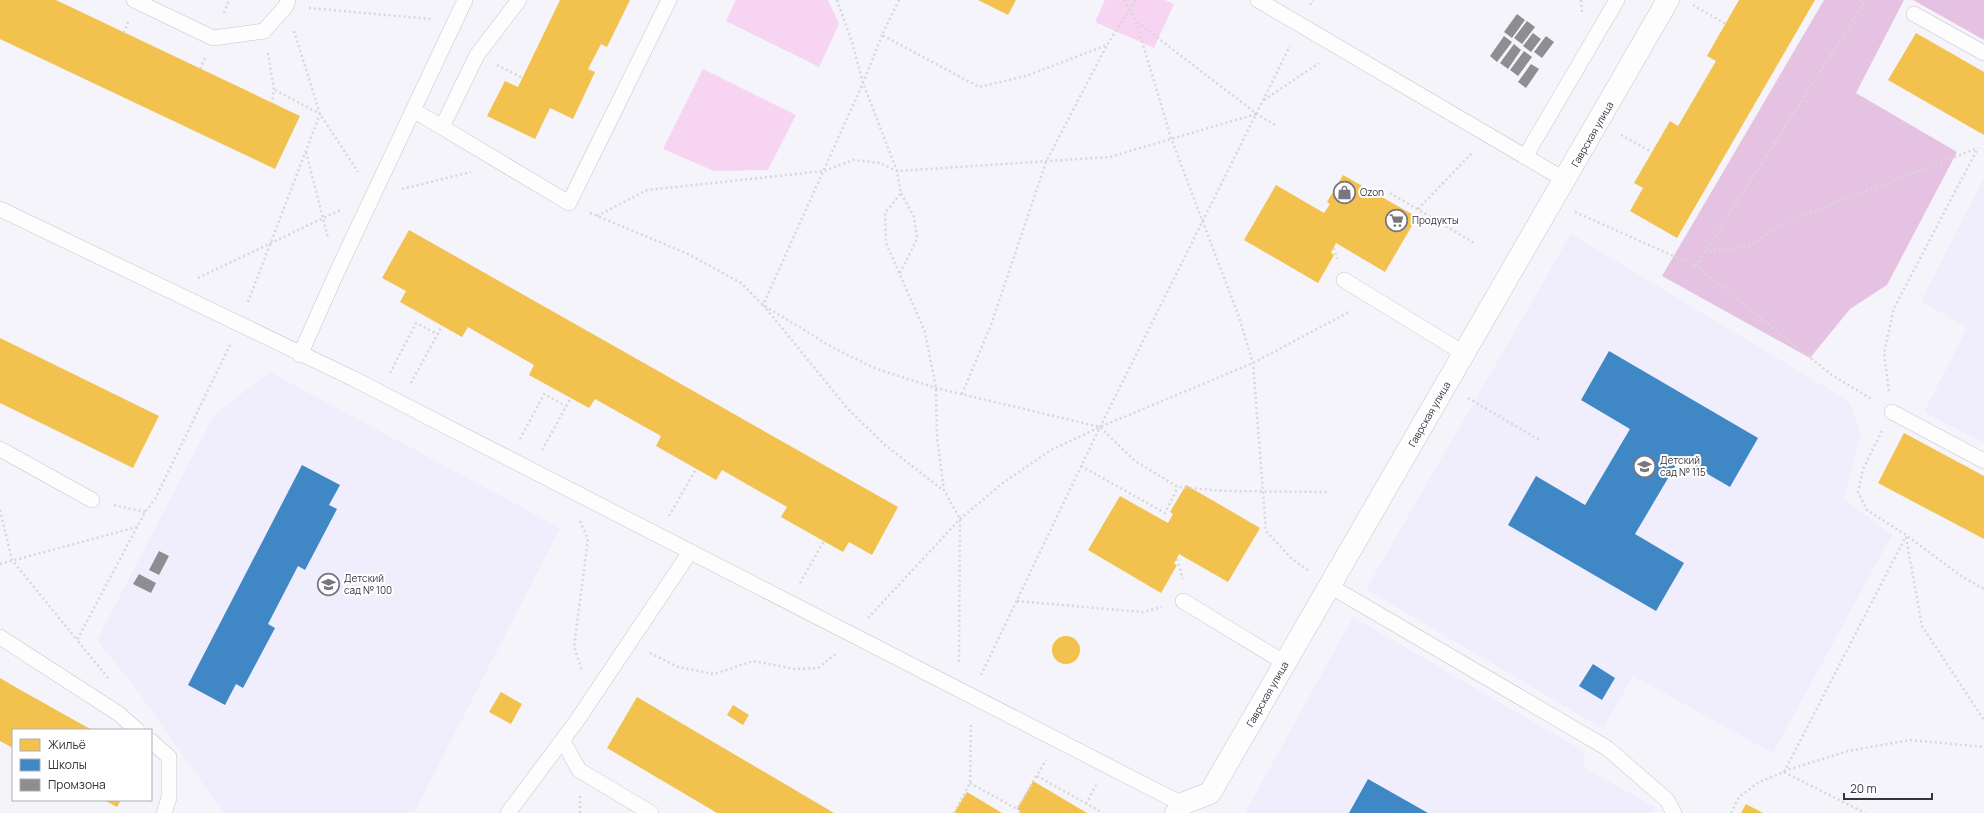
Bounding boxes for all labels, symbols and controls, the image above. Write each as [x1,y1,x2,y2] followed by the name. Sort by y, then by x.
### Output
[1568,99,1616,169] street label: Гаврская улица
[1331,179,1357,205] shop icon: Ozon
[1360,185,1384,199] place label: Ozon
[1383,207,1409,233] supermarket icon: Продукты
[1412,213,1459,227] place label: Продукты
[1405,379,1453,449] street label: Гаврская улица
[1632,453,1658,479] school or university icon: Детский сад № 115
[1660,453,1706,479] place label: Детский сад № 115
[315,571,341,597] school or university icon: Детский сад № 100
[344,571,392,597] place label: Детский сад № 100
[1243,659,1291,729] street label: Гаврская улица
[12,729,152,801] legend
[48,736,86,753] text: Жильё
[48,756,87,773] text: Школы
[1844,775,1932,801] scale bar
[48,776,106,793] text: Промзона
[1850,780,1877,797] text: 20 m

